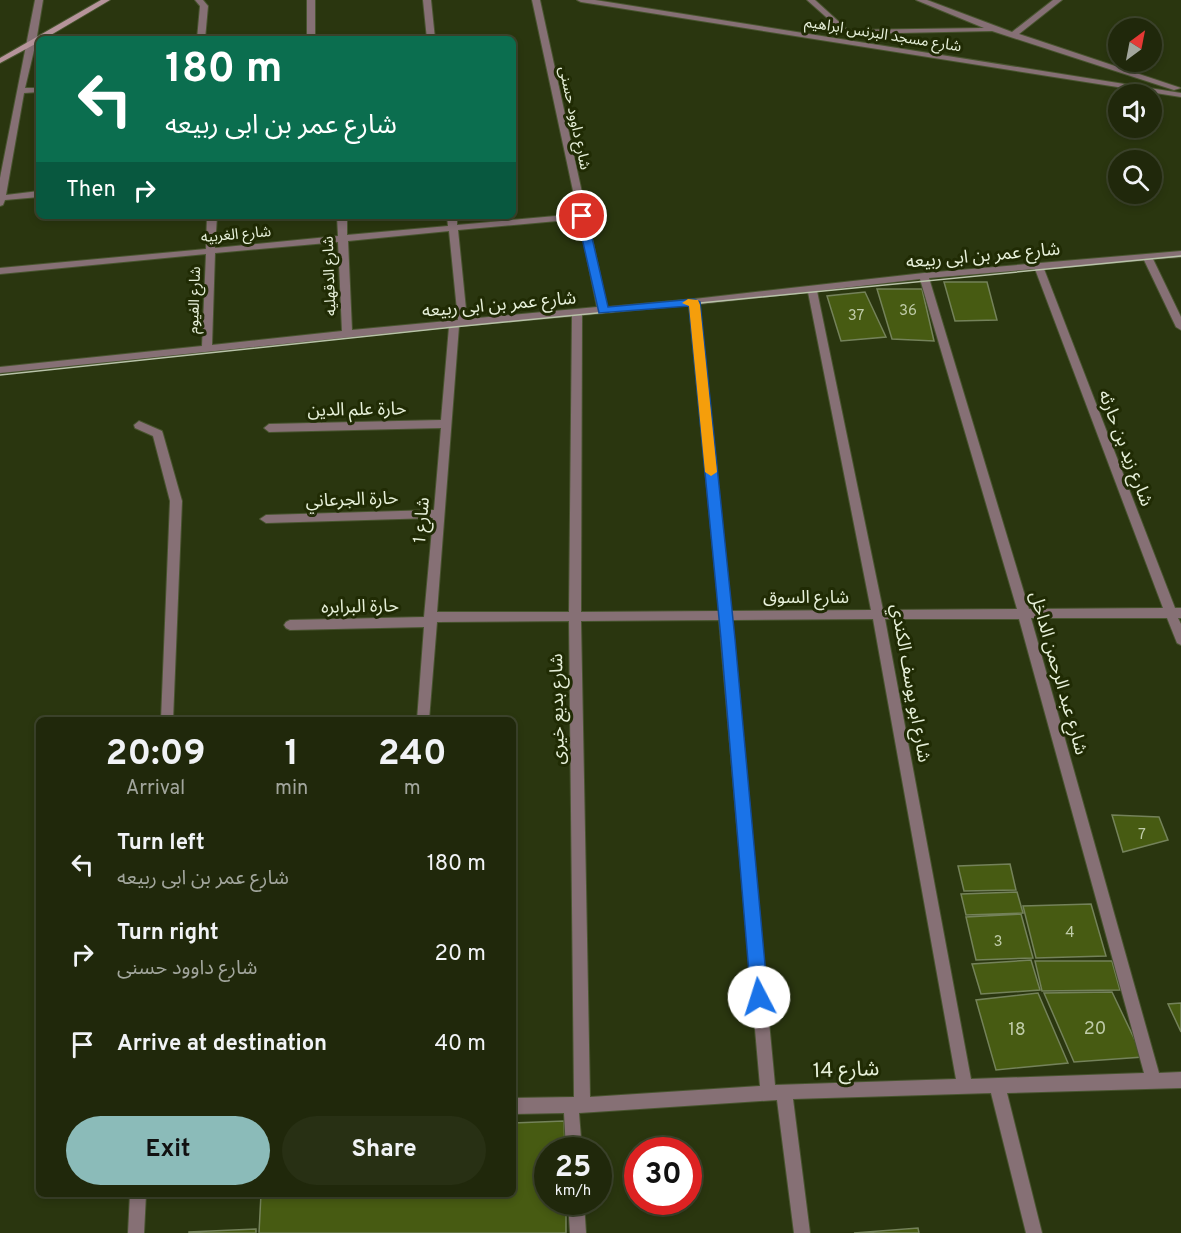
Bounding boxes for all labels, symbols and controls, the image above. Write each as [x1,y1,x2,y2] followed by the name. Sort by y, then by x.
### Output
[803,14,963,58] street label: شارع مسجد البرنس ابراهيم
[1108,18,1162,72] north arrow
[1108,18,1162,204] map controls
[165,44,282,97] text: 180 m
[66,60,144,138] icon: left
[552,65,594,172] street label: شارع داوود حسنى
[1108,84,1162,138] button: sound
[165,109,397,143] text: شارع عمر بن ابى ربيعه
[1108,150,1162,204] button: search
[128,174,161,207] icon: right
[66,177,116,204] text: Then
[556,190,607,241] pin
[565,199,598,232] icon: arrive
[200,223,272,249] street label: شارع الغربيه
[320,235,342,316] street label: شارع الدقهليه
[905,238,1061,276] street label: شارع عمر بن ابى ربيعه
[185,266,207,334] street label: شارع الفيوم
[421,287,577,325] street label: شارع عمر بن ابى ربيعه
[899,302,917,321] house number: 36
[848,307,865,326] house number: 37
[1091,387,1157,510] street label: شارع زيد بن حارثه
[307,398,407,423] street label: حارة علم الدين
[305,487,399,514] street label: حارة الجرعاني
[409,496,437,544] street label: شارع 1
[763,587,849,611] street label: شارع السوق
[1022,589,1092,758] street label: شارع عبد الرحمن الداخل
[321,595,399,620] street label: حارة البرابره
[883,602,935,765] street label: شارع ابو يوسف الكندي
[546,653,572,765] street label: شارع بديع خيرى
[105,732,206,778] text: 20:09
[284,732,299,778] text: 1
[378,732,447,778] text: 240
[126,776,185,802] text: Arrival
[275,776,308,802] text: min
[404,776,421,802] text: m
[1138,826,1146,845] house number: 7
[117,830,205,857] text: Turn left
[66,848,99,881] icon: left
[427,851,486,878] text: 180 m
[117,866,289,892] text: شارع عمر بن ابى ربيعه
[117,920,219,947] text: Turn right
[1065,924,1075,943] house number: 4
[993,933,1003,952] house number: 3
[66,938,99,971] icon: right
[435,941,486,968] text: 20 m
[117,956,257,982] text: شارع داوود حسنى
[727,965,791,1029] position arrow
[1084,1018,1106,1041] house number: 20
[1008,1019,1026,1042] house number: 18
[66,1028,99,1061] icon: arrive
[117,1031,327,1058] text: Arrive at destination
[434,1031,486,1058] text: 40 m
[812,1056,880,1085] street label: شارع 14
[66,1116,270,1185] button: Exit
[282,1116,486,1185] button: Share
[624,1137,702,1215] speed limit sign: 30
[555,1150,591,1187] text: 25
[555,1182,591,1201] text: km/h

